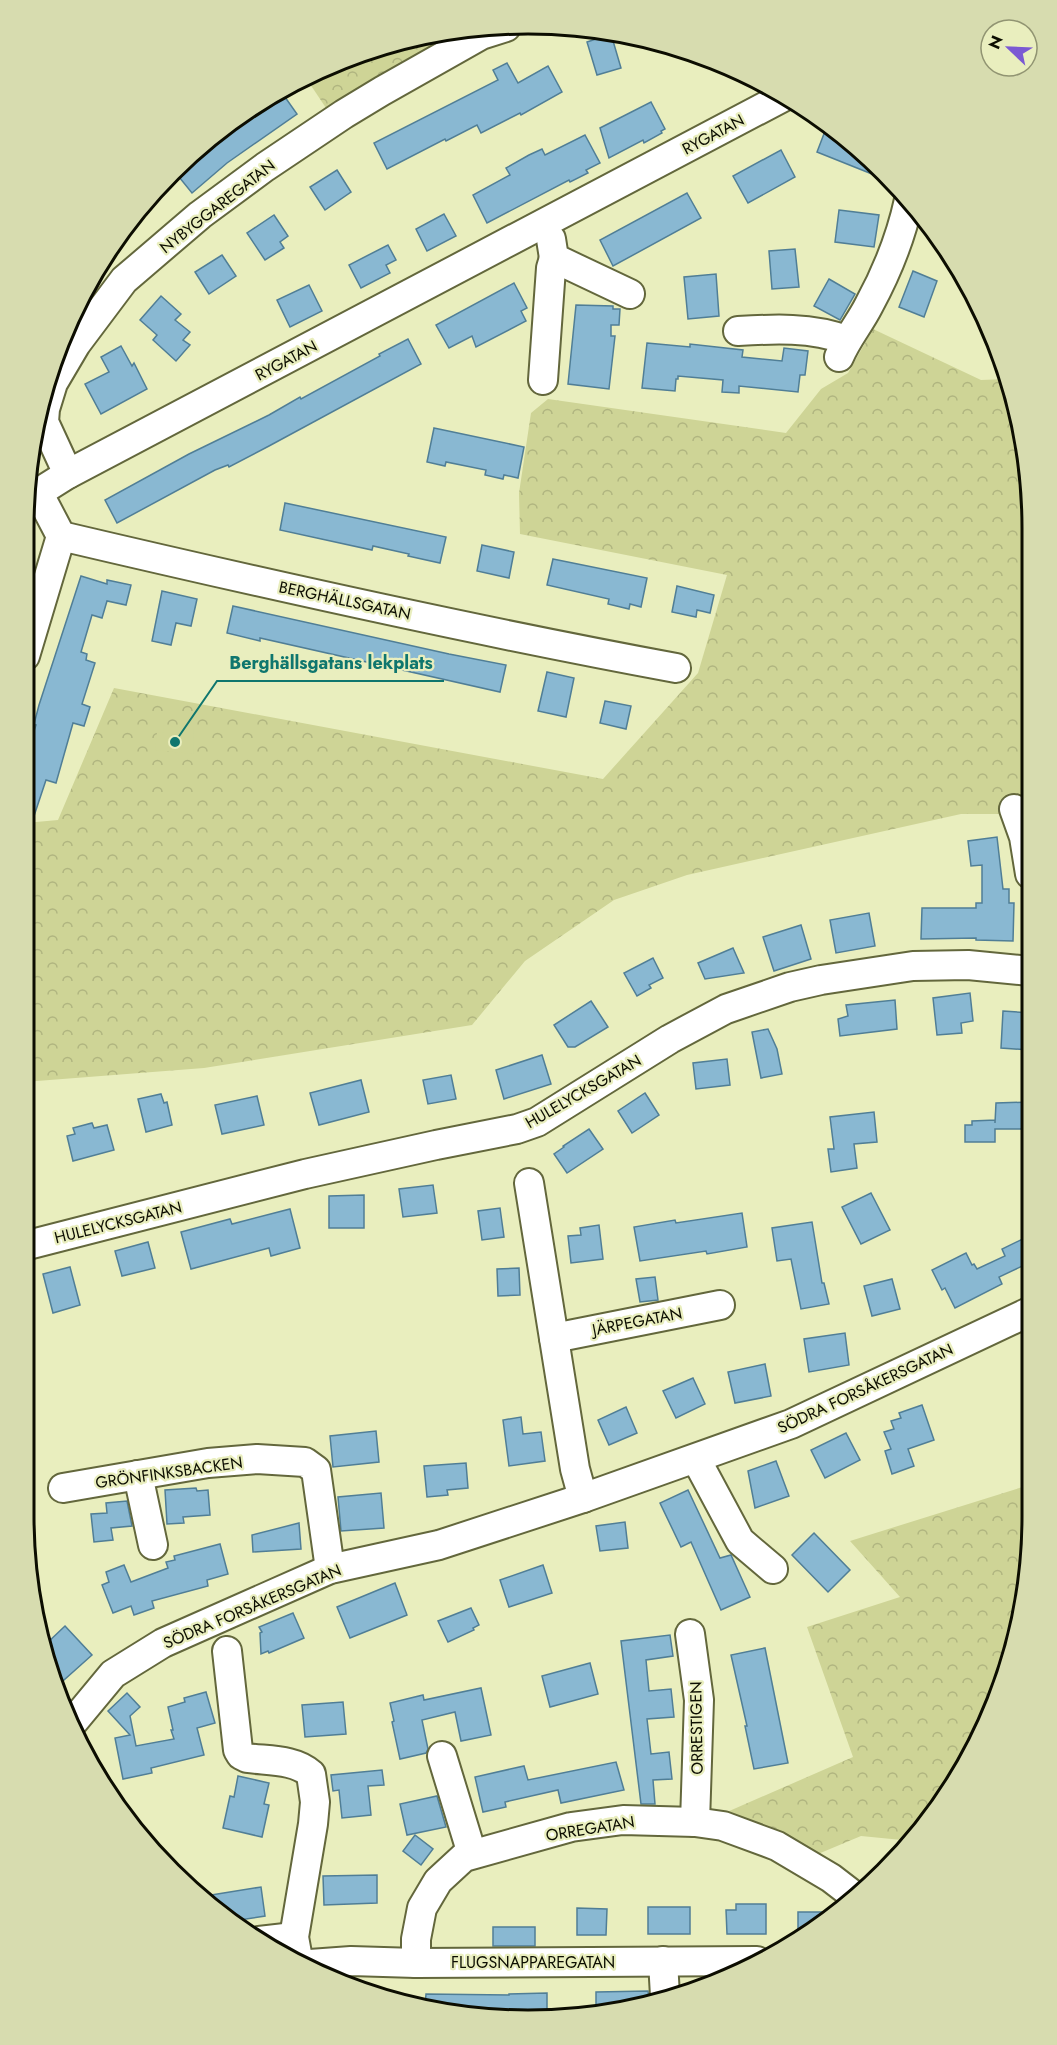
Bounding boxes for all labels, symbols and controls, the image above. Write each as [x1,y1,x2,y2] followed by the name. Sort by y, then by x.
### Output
[979,18,1039,78] north arrow
[983,32,1009,53] text: N
[678,108,748,160] street label: RYGATAN
[155,154,280,259] street label: NYBYGGAREGATAN
[251,334,321,386] street label: RYGATAN
[277,575,413,626] street label: BERGHÄLLSGATAN
[217,645,444,681] callout: Berghällsgatans lekplats
[229,650,433,676] text: Berghällsgatans lekplats
[521,1049,646,1134] street label: HULELYCKSGATAN
[52,1196,184,1249] street label: HULELYCKSGATAN
[588,1302,684,1342] street label: JÄRPEGATAN
[774,1338,957,1439] street label: SÖDRA FORSÅKERSGATAN
[94,1451,244,1494] street label: GRÖNFINKSBACKEN
[160,1559,345,1654] street label: SÖDRA FORSÅKERSGATAN
[684,1681,709,1775] street label: ORRESTIGEN
[544,1810,636,1847] street label: ORREGATAN
[451,1951,615,1974] street label: FLUGSNAPPAREGATAN

